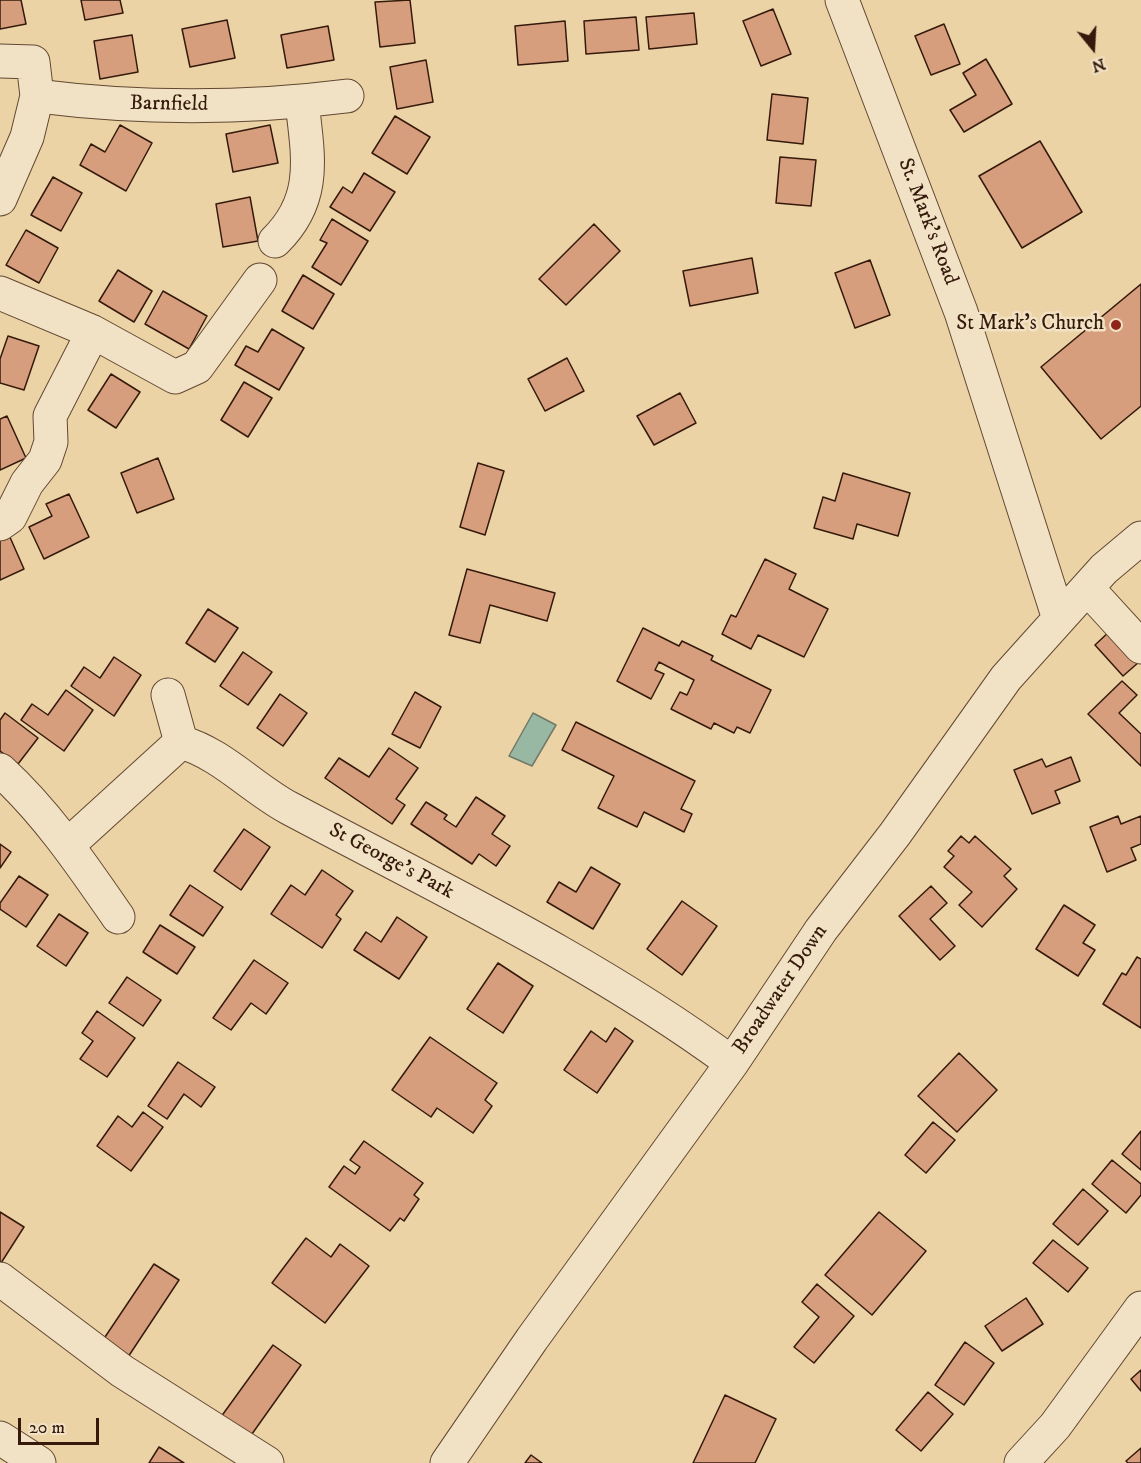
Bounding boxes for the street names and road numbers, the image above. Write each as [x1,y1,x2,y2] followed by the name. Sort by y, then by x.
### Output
[130,92,208,118] street label: Barnfield
[891,155,963,289] street label: St. Mark's Road
[324,818,458,906] street label: St George's Park
[728,920,834,1060] street label: Broadwater Down

